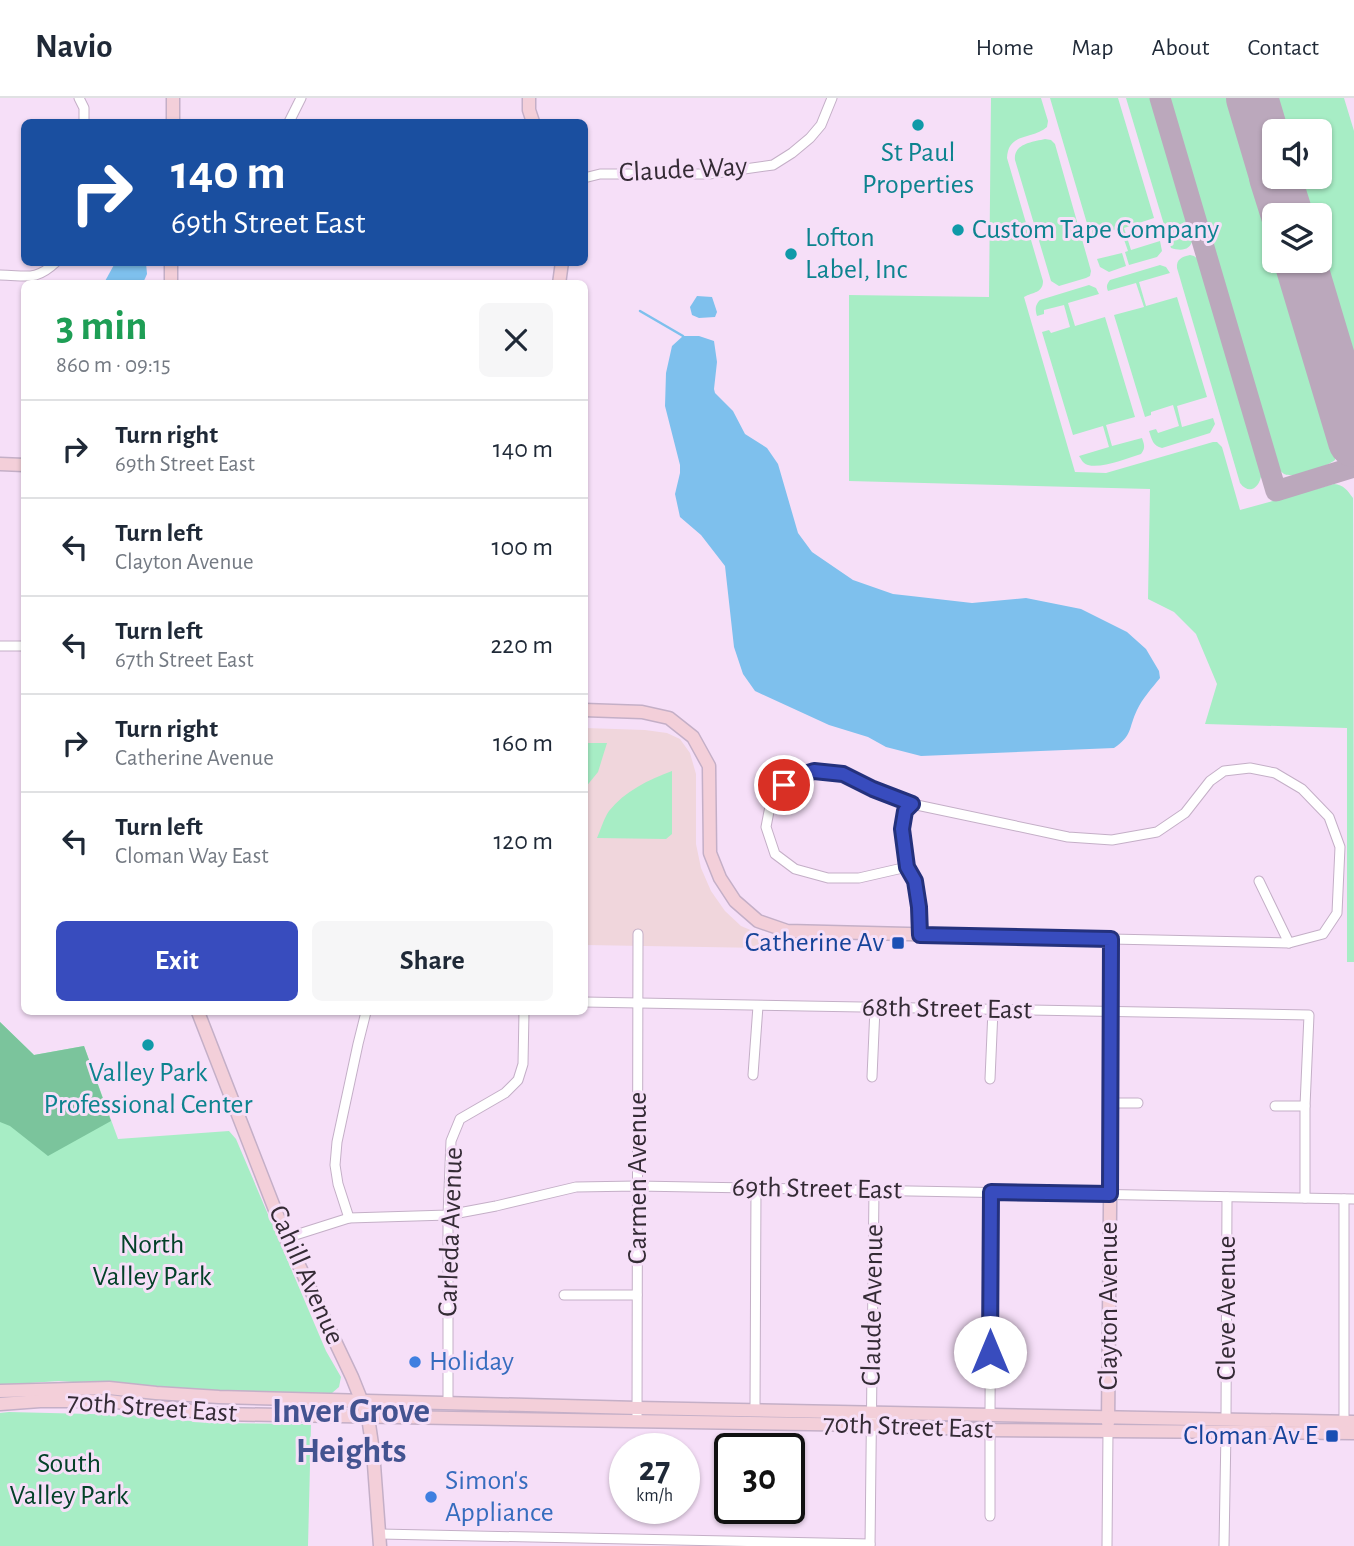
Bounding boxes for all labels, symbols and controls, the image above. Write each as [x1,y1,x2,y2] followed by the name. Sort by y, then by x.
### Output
[35,31,113,64] text: Navio
[976,36,1034,60] text: Home
[1072,36,1114,60] text: Map
[1152,36,1209,60] text: About
[1247,36,1319,60] text: Contact
[910,117,926,133] marker: St Paul Properties
[1262,119,1332,273] map controls
[1262,119,1332,189] button: sound
[862,139,974,199] place label: St Paul Properties
[56,147,147,238] icon: right
[171,149,286,198] text: 140 m
[618,153,748,187] street label: Claude Way
[1262,203,1332,273] button: layers
[171,207,365,239] text: 69th Street East
[972,216,1219,244] place label: Custom Tape Company
[950,222,966,238] marker: Custom Tape Company
[805,224,908,284] place label: Lofton Label, Inc
[783,246,799,262] marker: Lofton Label, Inc
[479,303,553,377] button: close
[56,305,148,347] text: 3 min
[56,354,171,377] text: 860 m · 09:15
[115,422,218,448] text: Turn right
[56,430,94,468] icon: right
[493,436,553,462] text: 140 m
[115,453,255,476] text: 69th Street East
[115,520,203,546] text: Turn left
[56,528,94,566] icon: left
[492,534,553,560] text: 100 m
[115,551,254,574] text: Clayton Avenue
[115,618,203,644] text: Turn left
[56,626,94,664] icon: left
[491,632,553,658] text: 220 m
[115,649,254,672] text: 67th Street East
[115,716,218,742] text: Turn right
[56,724,94,762] icon: right
[493,730,553,756] text: 160 m
[115,747,274,770] text: Catherine Avenue
[754,755,814,815] pin
[765,766,803,804] icon: arrive
[115,814,203,840] text: Turn left
[56,822,94,860] icon: left
[493,828,553,854] text: 120 m
[115,845,269,868] text: Cloman Way East
[56,921,298,1001] button: Exit
[312,921,553,1001] button: Share
[745,929,884,957] place label: Catherine Av
[890,935,906,951] marker: Catherine Av
[862,994,1032,1024] street label: 68th Street East
[140,1037,156,1053] marker: Valley Park Professional Center
[44,1059,253,1119] place label: Valley Park Professional Center
[624,1092,652,1264] street label: Carmen Avenue
[434,1147,468,1317] street label: Carleda Avenue
[732,1174,902,1204] street label: 69th Street East
[263,1201,349,1349] street label: Cahill Avenue
[1095,1222,1123,1390] street label: Clayton Avenue
[858,1224,888,1386] street label: Claude Avenue
[93,1231,212,1291] park label: North Valley Park
[1213,1236,1241,1381] street label: Cleve Avenue
[953,1315,1027,1389] position arrow
[429,1348,514,1376] place label: Holiday
[407,1354,423,1370] marker: Holiday
[66,1388,238,1428] street label: 70th Street East
[272,1394,430,1469] district label: Inver Grove Heights
[822,1410,994,1444] street label: 70th Street East
[1183,1422,1318,1450] place label: Cloman Av E
[1324,1428,1340,1444] marker: Cloman Av E
[714,1433,805,1524] speed limit sign: 30
[10,1450,129,1510] park label: South Valley Park
[639,1452,670,1487] text: 27
[445,1467,554,1527] place label: Simon's Appliance
[636,1487,673,1505] text: km/h
[423,1489,439,1505] marker: Simon's Appliance

